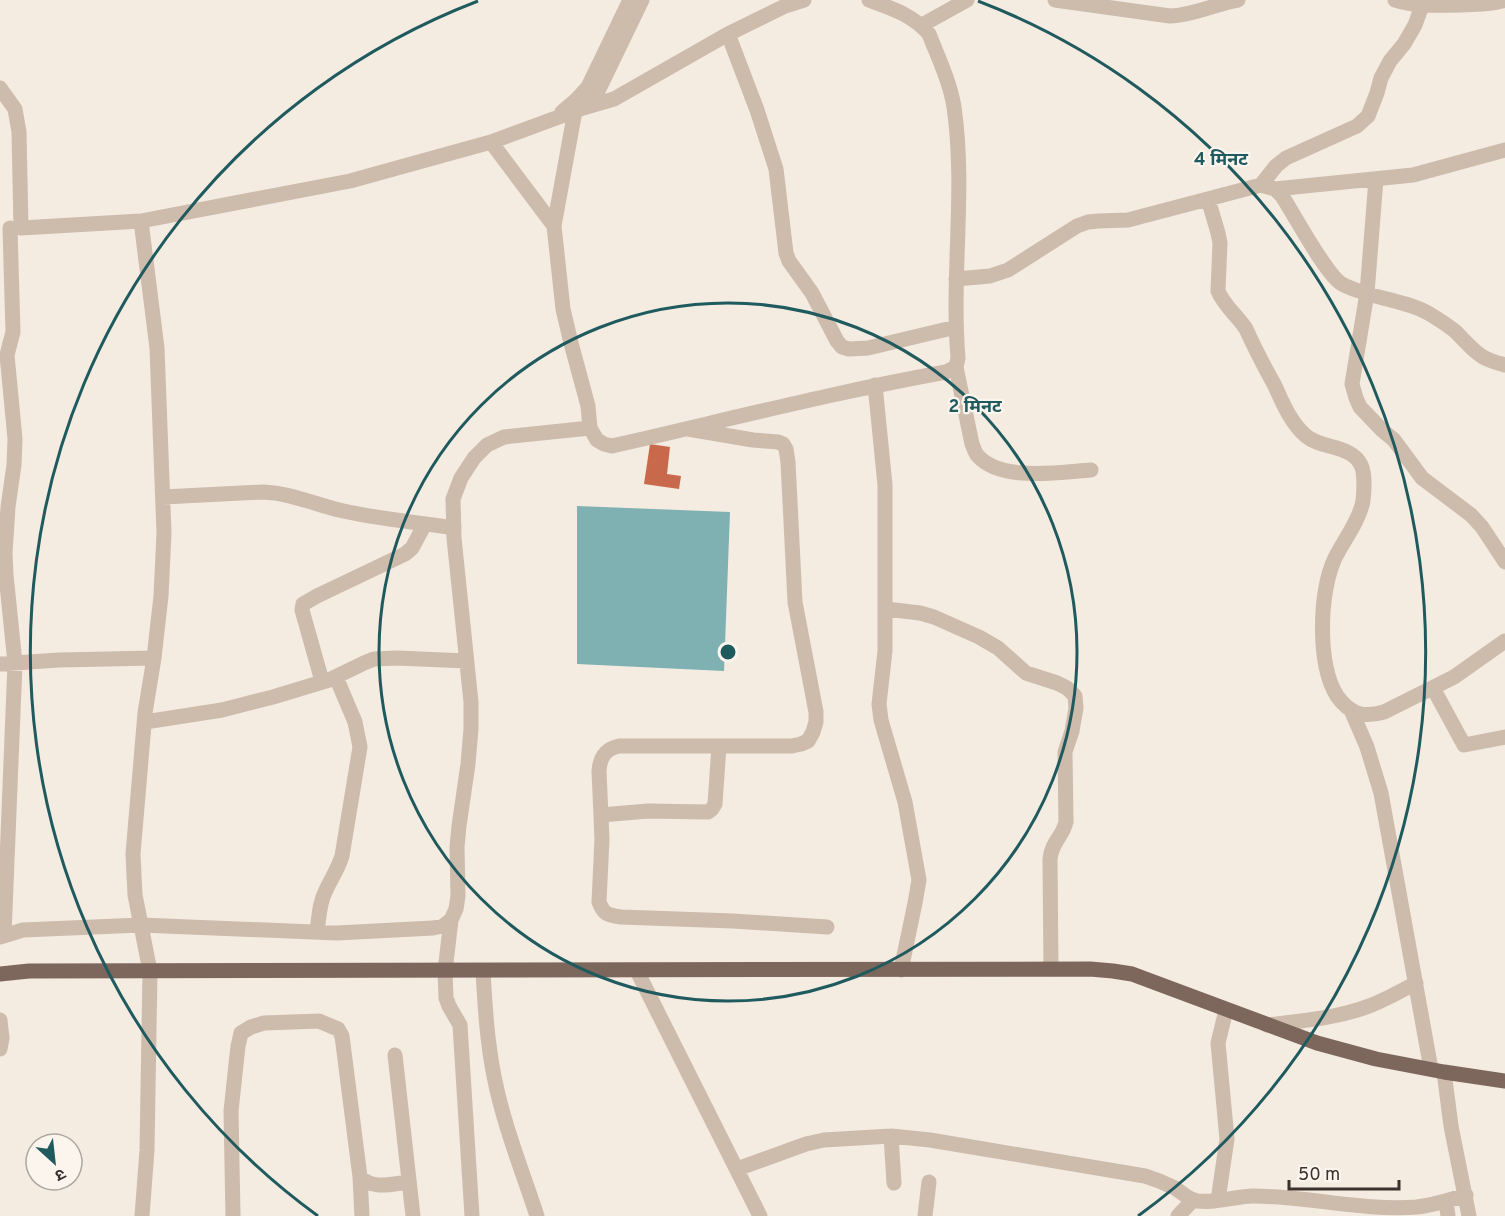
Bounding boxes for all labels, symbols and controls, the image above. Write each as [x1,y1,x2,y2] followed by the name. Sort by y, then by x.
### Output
[1194,149,1248,172] text: 4 मिनट
[948,396,1002,419] text: 2 मिनट
[718,642,738,662] centre of rings
[24,1132,84,1192] north arrow
[1289,1153,1398,1191] scale bar
[51,1163,69,1185] text: उ
[1298,1164,1340,1187] text: 50 m

